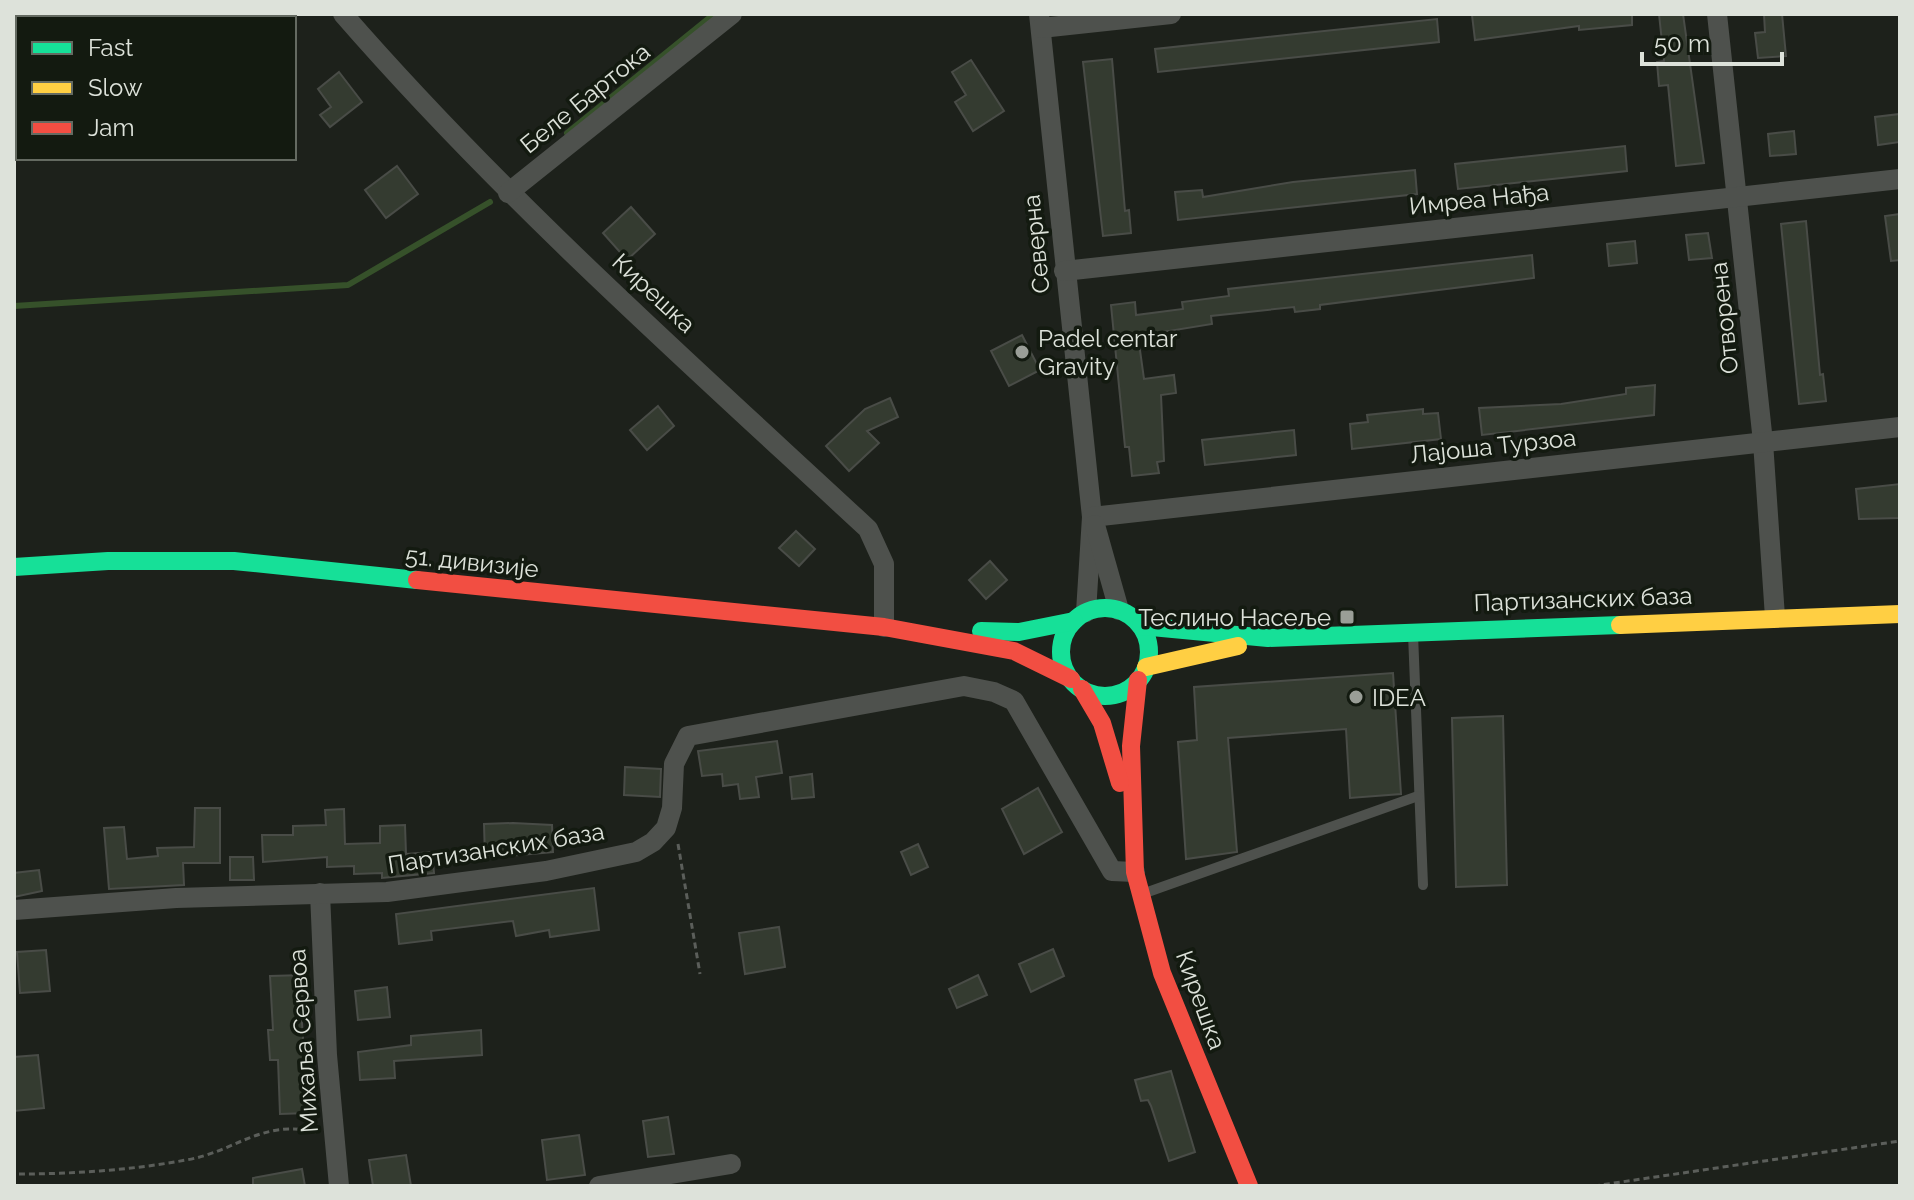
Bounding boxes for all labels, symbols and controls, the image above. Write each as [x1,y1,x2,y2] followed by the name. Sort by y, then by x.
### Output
[16,16,296,160] legend
[1642,16,1782,66] scale bar
[1654,29,1710,58] text: 50 m
[88,33,133,62] text: Fast
[514,37,656,159] street label: Беле Бартока
[88,73,143,102] text: Slow
[88,113,134,142] text: Jam
[1408,177,1550,221] street label: Имреа Нађа
[1016,193,1056,295] street label: Северна
[606,247,702,339] street label: Кирешка
[1704,261,1744,375] street label: Отворена
[1038,324,1178,381] place label: Padel centar Gravity
[1013,343,1031,361] marker: Padel centar Gravity
[1409,423,1577,469] street label: Лајоша Турзоа
[404,541,540,583] street label: 51. дивизије
[1473,581,1693,617] street label: Партизанских база
[1138,603,1331,632] place label: Теслино Насеље
[1338,608,1356,626] marker: Теслино Насеље
[1372,683,1426,712] place label: IDEA
[1347,688,1365,706] marker: IDEA
[386,817,606,879] street label: Партизанских база
[1170,947,1232,1053] street label: Кирешка
[282,948,324,1134] street label: Михаља Сервоа

